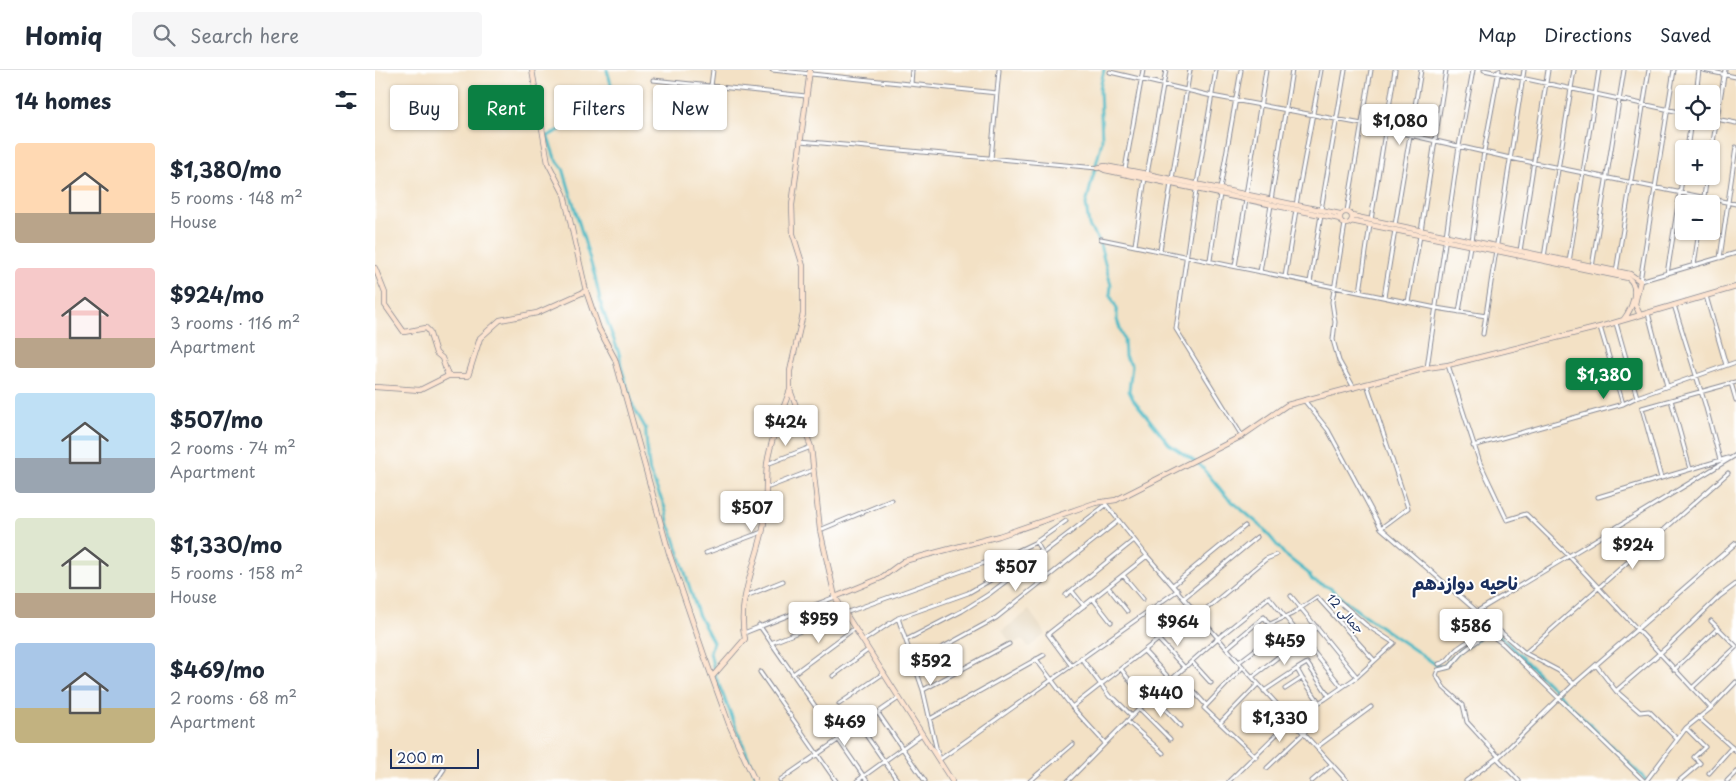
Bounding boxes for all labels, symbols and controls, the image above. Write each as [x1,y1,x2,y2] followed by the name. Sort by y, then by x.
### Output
[132,12,482,57] search box
[25,17,102,53] text: Homiq
[150,21,178,49] icon: search
[190,21,299,49] text: Search here
[1478,21,1516,48] text: Map
[1544,21,1632,48] text: Directions
[1660,21,1711,48] text: Saved
[15,84,111,116] text: 14 homes
[390,85,458,130] chip: Buy
[468,85,544,130] chip: Rent
[554,85,643,130] chip: Filters
[653,85,727,130] chip: New
[1675,85,1720,240] map controls
[1675,85,1720,130] button: locate
[332,86,360,114] icon: filters
[1359,104,1441,146] pin: $1,080
[1372,108,1428,132] text: $1,080
[1675,140,1720,185] button: +
[170,153,281,185] text: $1,380/mo
[55,163,115,223] icon: home
[170,185,303,209] text: 5 rooms · 148 m²
[1675,195,1720,240] button: −
[170,209,217,233] text: House
[170,278,264,310] text: $924/mo
[55,288,115,348] icon: home
[170,310,300,334] text: 3 rooms · 116 m²
[170,334,255,358] text: Apartment
[1563,358,1645,400] pin: $1,380
[1577,362,1631,386] text: $1,380
[170,403,263,435] text: $507/mo
[756,404,816,447] pin: $424
[765,409,807,433] text: $424
[55,413,115,473] icon: home
[170,435,296,459] text: 2 rooms · 74 m²
[170,459,255,483] text: Apartment
[722,490,782,533] pin: $507
[731,495,773,519] text: $507
[170,528,282,560] text: $1,330/mo
[1603,528,1663,570] pin: $924
[1612,532,1654,556] text: $924
[55,538,115,598] icon: home
[986,550,1046,592] pin: $507
[995,554,1037,578] text: $507
[170,560,303,584] text: 5 rooms · 158 m²
[1412,569,1518,598] district label: ناحیه دوازدهم
[170,584,217,608] text: House
[1323,589,1369,637] street label: جمالی 12
[789,602,849,644] pin: $959
[1148,604,1208,647] pin: $964
[799,606,839,630] text: $959
[1441,608,1501,651] pin: $586
[1157,609,1199,633] text: $964
[1451,613,1491,637] text: $586
[1255,624,1315,666] pin: $459
[1265,628,1305,652] text: $459
[901,644,961,686] pin: $592
[911,648,951,672] text: $592
[170,653,265,685] text: $469/mo
[55,663,115,723] icon: home
[1131,676,1191,718] pin: $440
[1139,680,1183,704] text: $440
[170,685,297,709] text: 2 rooms · 68 m²
[1239,700,1321,743] pin: $1,330
[815,704,875,747] pin: $469
[1252,705,1308,729] text: $1,330
[170,709,255,733] text: Apartment
[824,709,866,733] text: $469
[390,746,479,769] scale bar
[397,747,444,768] text: 200 m

